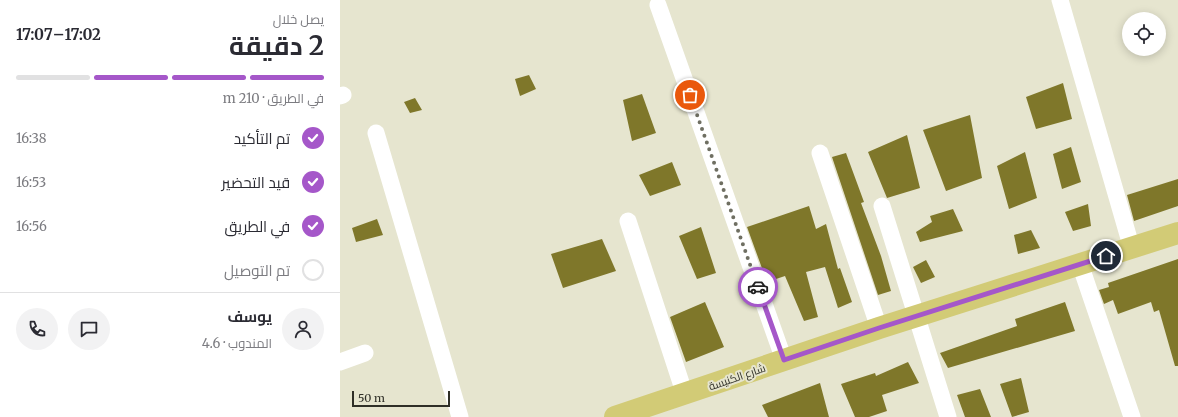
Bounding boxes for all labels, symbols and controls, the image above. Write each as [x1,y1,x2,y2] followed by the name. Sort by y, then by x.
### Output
[273,11,324,28] text: يصل خلال
[1122,12,1166,56] map controls
[1122,12,1166,56] button: locate
[16,25,101,44] text: 17:02–17:07
[229,29,324,62] text: 2 دقيقة
[673,78,707,112] pin
[679,84,701,106] icon: bag
[223,90,324,107] text: في الطريق · 210 m
[302,127,324,149] icon: check
[234,129,290,148] text: تم التأكيد
[16,130,47,147] text: 16:38
[302,171,324,193] icon: check
[222,173,290,192] text: قيد التحضير
[16,174,46,191] text: 16:53
[302,215,324,237] icon: check
[225,217,290,236] text: في الطريق
[16,218,47,235] text: 16:56
[1089,239,1123,273] pin
[1095,245,1117,267] icon: home
[224,261,290,280] text: تم التوصيل
[738,267,778,307] courier
[747,276,769,298] icon: car
[227,307,272,326] text: يوسف
[16,308,58,350] button: phone
[68,308,110,350] button: chat
[282,308,324,350] button: person
[202,335,272,352] text: المندوب · 4.6
[707,361,768,394] street label: شارع الكنيسة
[352,389,450,408] scale bar
[358,391,385,405] text: 50 m

